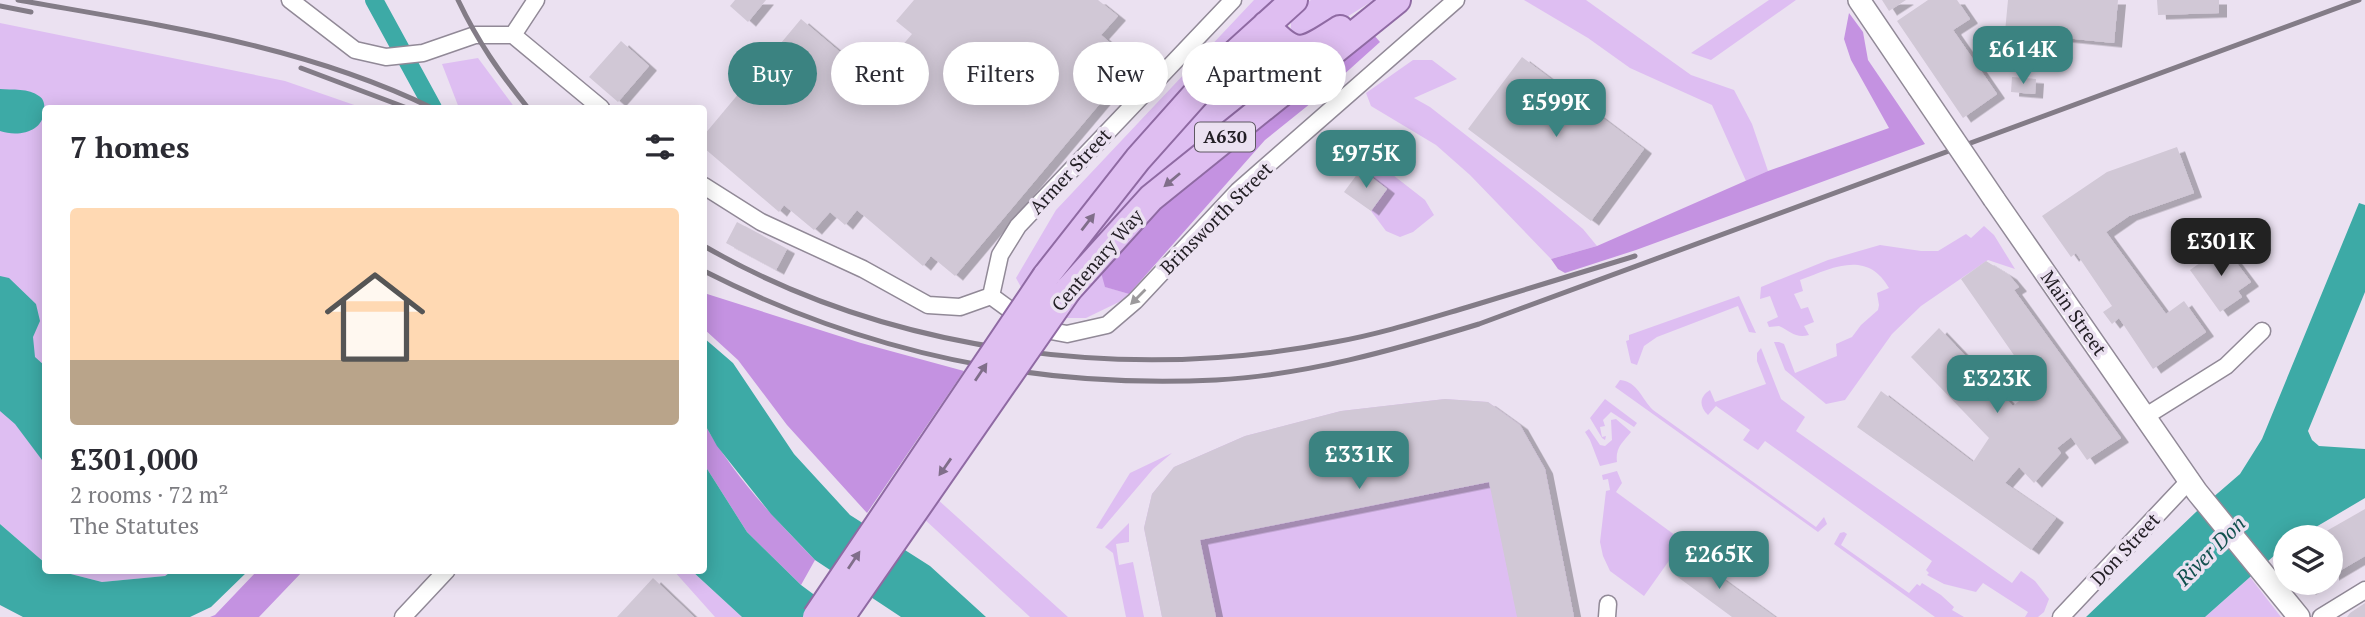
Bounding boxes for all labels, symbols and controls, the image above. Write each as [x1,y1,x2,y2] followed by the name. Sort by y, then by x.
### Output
[1974,27,2072,86] pin: £614K
[1989,33,2057,64] text: £614K
[728,42,817,105] chip: Buy
[831,42,929,105] chip: Rent
[943,42,1059,105] chip: Filters
[1073,42,1168,105] chip: New
[1182,42,1346,105] chip: Apartment
[1507,80,1605,139] pin: £599K
[1522,86,1590,117] text: £599K
[1023,122,1116,219] street label: Armer Street
[1195,122,1255,152] road number: A630
[70,127,189,167] text: 7 homes
[641,128,679,166] icon: filters
[1317,130,1415,190] pin: £975K
[1332,137,1400,168] text: £975K
[1154,156,1277,279] street label: Brinsworth Street
[1163,172,1180,187] one-way arrow
[1045,203,1148,316] street label: Centenary Way
[1081,214,1096,232] one-way arrow
[2172,218,2270,278] pin: £301K
[2187,225,2255,256] text: £301K
[312,254,438,380] icon: home
[2036,265,2113,360] street label: Main Street
[1130,289,1146,305] one-way arrow
[1948,356,2046,415] pin: £323K
[975,362,988,382] one-way arrow
[1963,362,2031,393] text: £323K
[1310,432,1408,491] pin: £331K
[1325,438,1393,469] text: £331K
[70,439,198,479] text: £301,000
[938,458,952,476] one-way arrow
[70,479,229,510] text: 2 rooms · 72 m²
[2085,507,2165,590] street label: Don Street
[2169,509,2251,592] water label: River Don
[70,510,199,541] text: The Statutes
[2273,525,2343,595] map controls
[2273,525,2343,595] button: layers
[1670,532,1768,591] pin: £265K
[1685,538,1753,569] text: £265K
[847,551,860,570] one-way arrow

